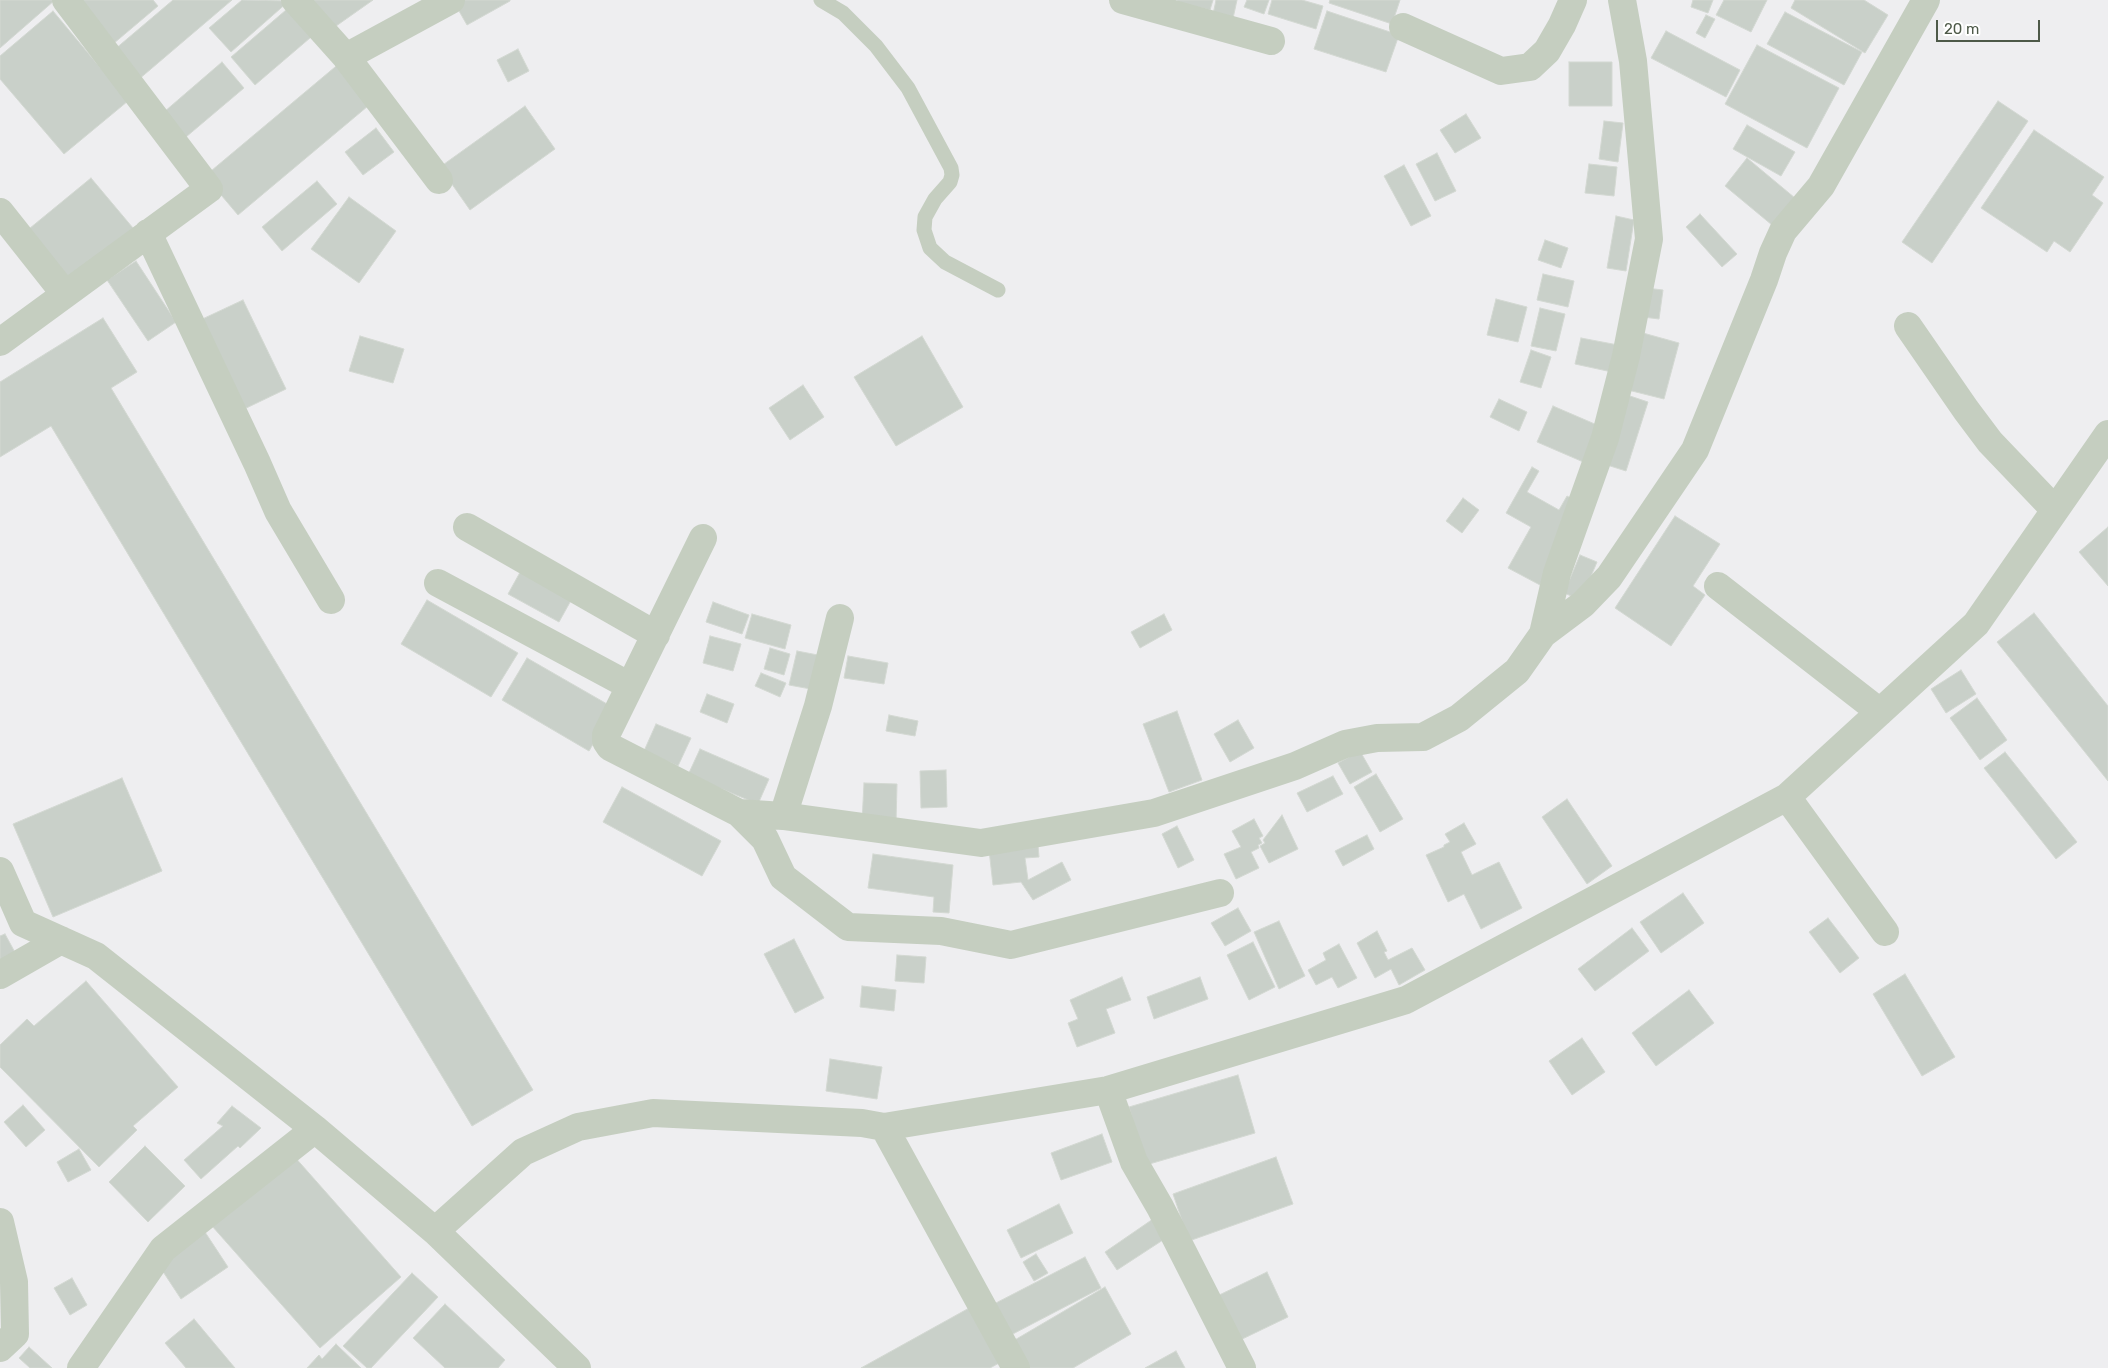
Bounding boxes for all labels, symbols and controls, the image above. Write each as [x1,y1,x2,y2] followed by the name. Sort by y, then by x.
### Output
[1938,10,2042,42] scale bar
[1944,20,1979,38] text: 20 m

